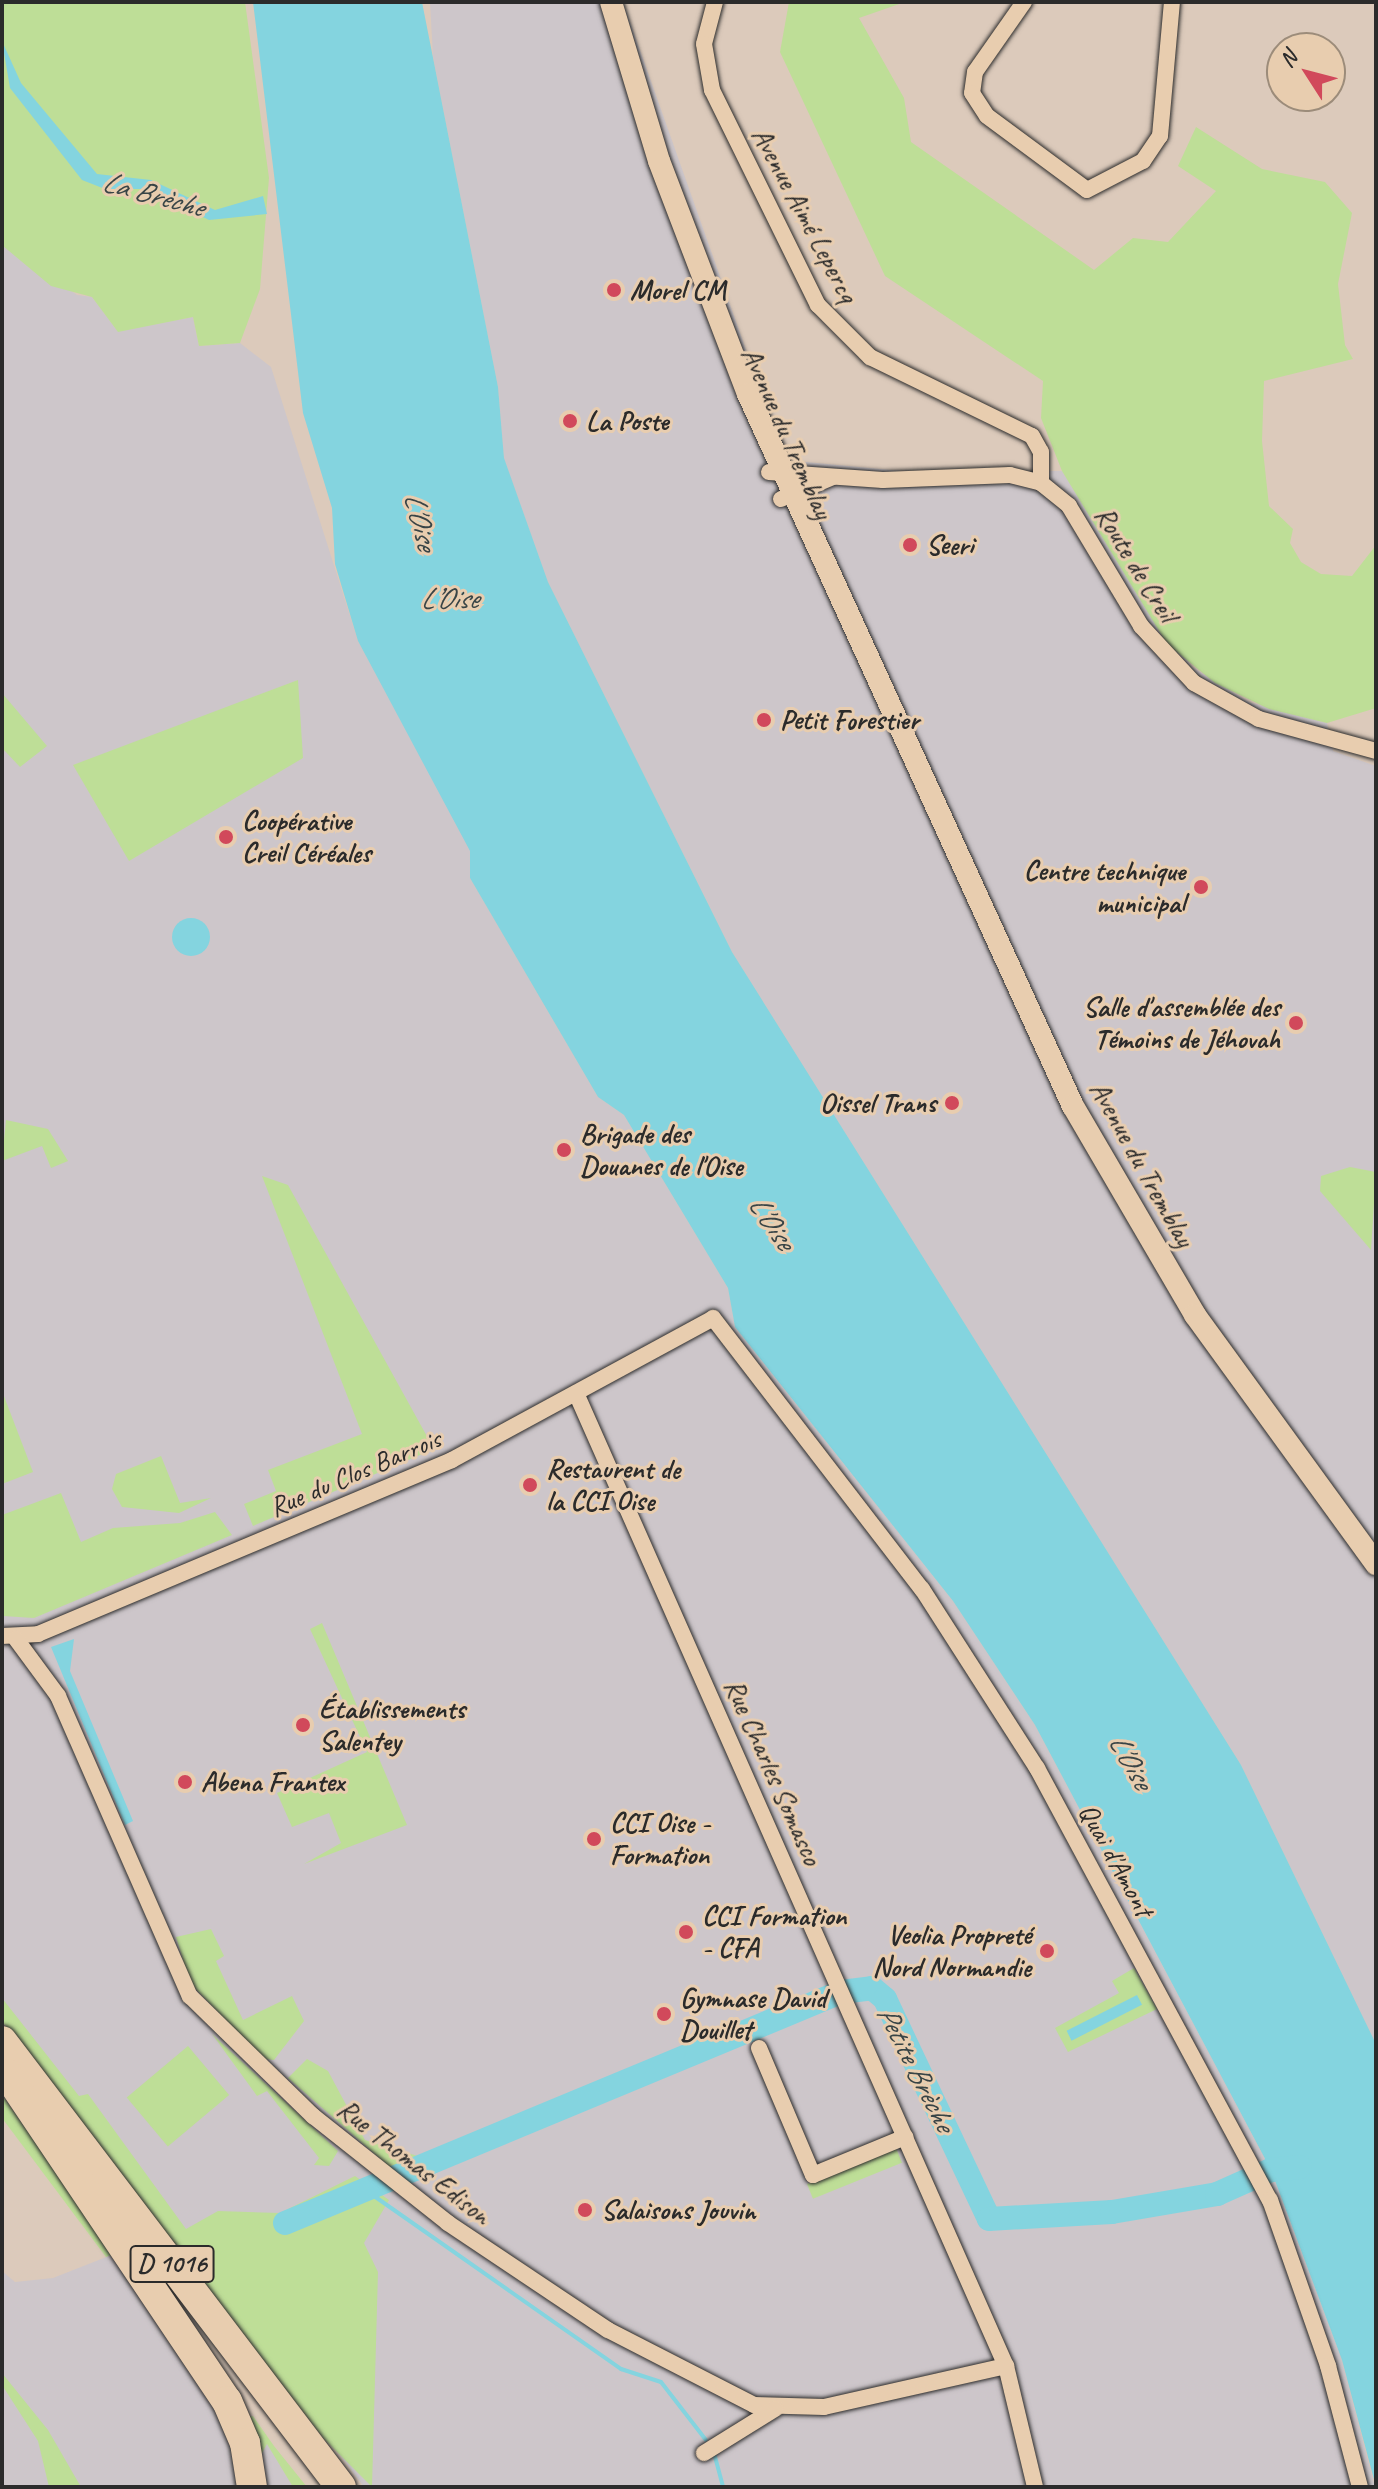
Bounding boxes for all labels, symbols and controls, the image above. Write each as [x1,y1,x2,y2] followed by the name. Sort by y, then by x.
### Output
[1266,32,1346,112] north arrow
[1273,45,1304,73] text: N
[745,122,865,308] street label: Avenue Aimé Lepercq
[98,163,208,225] water label: La Brèche
[630,273,726,307] place label: Morel CM
[605,281,623,299] marker: Morel CM
[734,342,840,524] street label: Avenue du Tremblay
[586,404,668,438] place label: La Poste
[561,412,579,430] marker: La Poste
[397,489,445,553] water label: L'Oise
[1087,500,1185,628] street label: Route de Creil
[926,528,974,562] place label: Seeri
[901,536,919,554] marker: Seeri
[420,580,478,616] water label: L’Oise
[780,703,919,737] place label: Petit Forestier
[755,711,773,729] marker: Petit Forestier
[242,804,370,870] place label: Coopérative Creil Céréales
[217,828,235,846] marker: Coopérative Creil Céréales
[1024,854,1185,920] place label: Centre technique municipal
[1192,878,1210,896] marker: Centre technique municipal
[1083,990,1280,1056] place label: Salle d'assemblée des Témoins de Jéhovah
[1287,1014,1305,1032] marker: Salle d'assemblée des Témoins de Jéhovah
[1083,1076,1201,1252] street label: Avenue du Tremblay
[819,1086,936,1120] place label: Oissel Trans
[943,1094,961,1112] marker: Oissel Trans
[580,1117,743,1183] place label: Brigade des Douanes de l'Oise
[555,1141,573,1159] marker: Brigade des Douanes de l'Oise
[741,1188,803,1256] water label: L'Oise
[264,1422,446,1524] street label: Rue du Clos Barrois
[546,1452,680,1518] place label: Restaurent de la CCI Oise
[521,1476,539,1494] marker: Restaurent de la CCI Oise
[717,1674,829,1870] street label: Rue Charles Somasco
[319,1692,465,1758] place label: Établissements Salentey
[294,1716,312,1734] marker: Établissements Salentey
[1101,1727,1161,1795] water label: L'Oise
[201,1765,344,1799] place label: Abena Frantex
[176,1773,194,1791] marker: Abena Frantex
[1071,1798,1161,1922] street label: Quai d'Amont
[610,1806,711,1872] place label: CCI Oise - Formation
[585,1830,603,1848] marker: CCI Oise - Formation
[702,1899,846,1965] place label: CCI Formation - CFA
[870,1918,1031,1984] place label: Veolia Propreté Nord Normandie
[677,1923,695,1941] marker: CCI Formation - CFA
[1038,1942,1056,1960] marker: Veolia Propreté Nord Normandie
[680,1981,826,2047] place label: Gymnase David Douillet
[869,1999,963,2137] water label: Petite Brèche
[655,2005,673,2023] marker: Gymnase David Douillet
[331,2092,497,2232] street label: Rue Thomas Edison
[601,2193,755,2227] place label: Salaisons Jouvin
[576,2201,594,2219] marker: Salaisons Jouvin
[128,2242,216,2286] road number: D 1016

